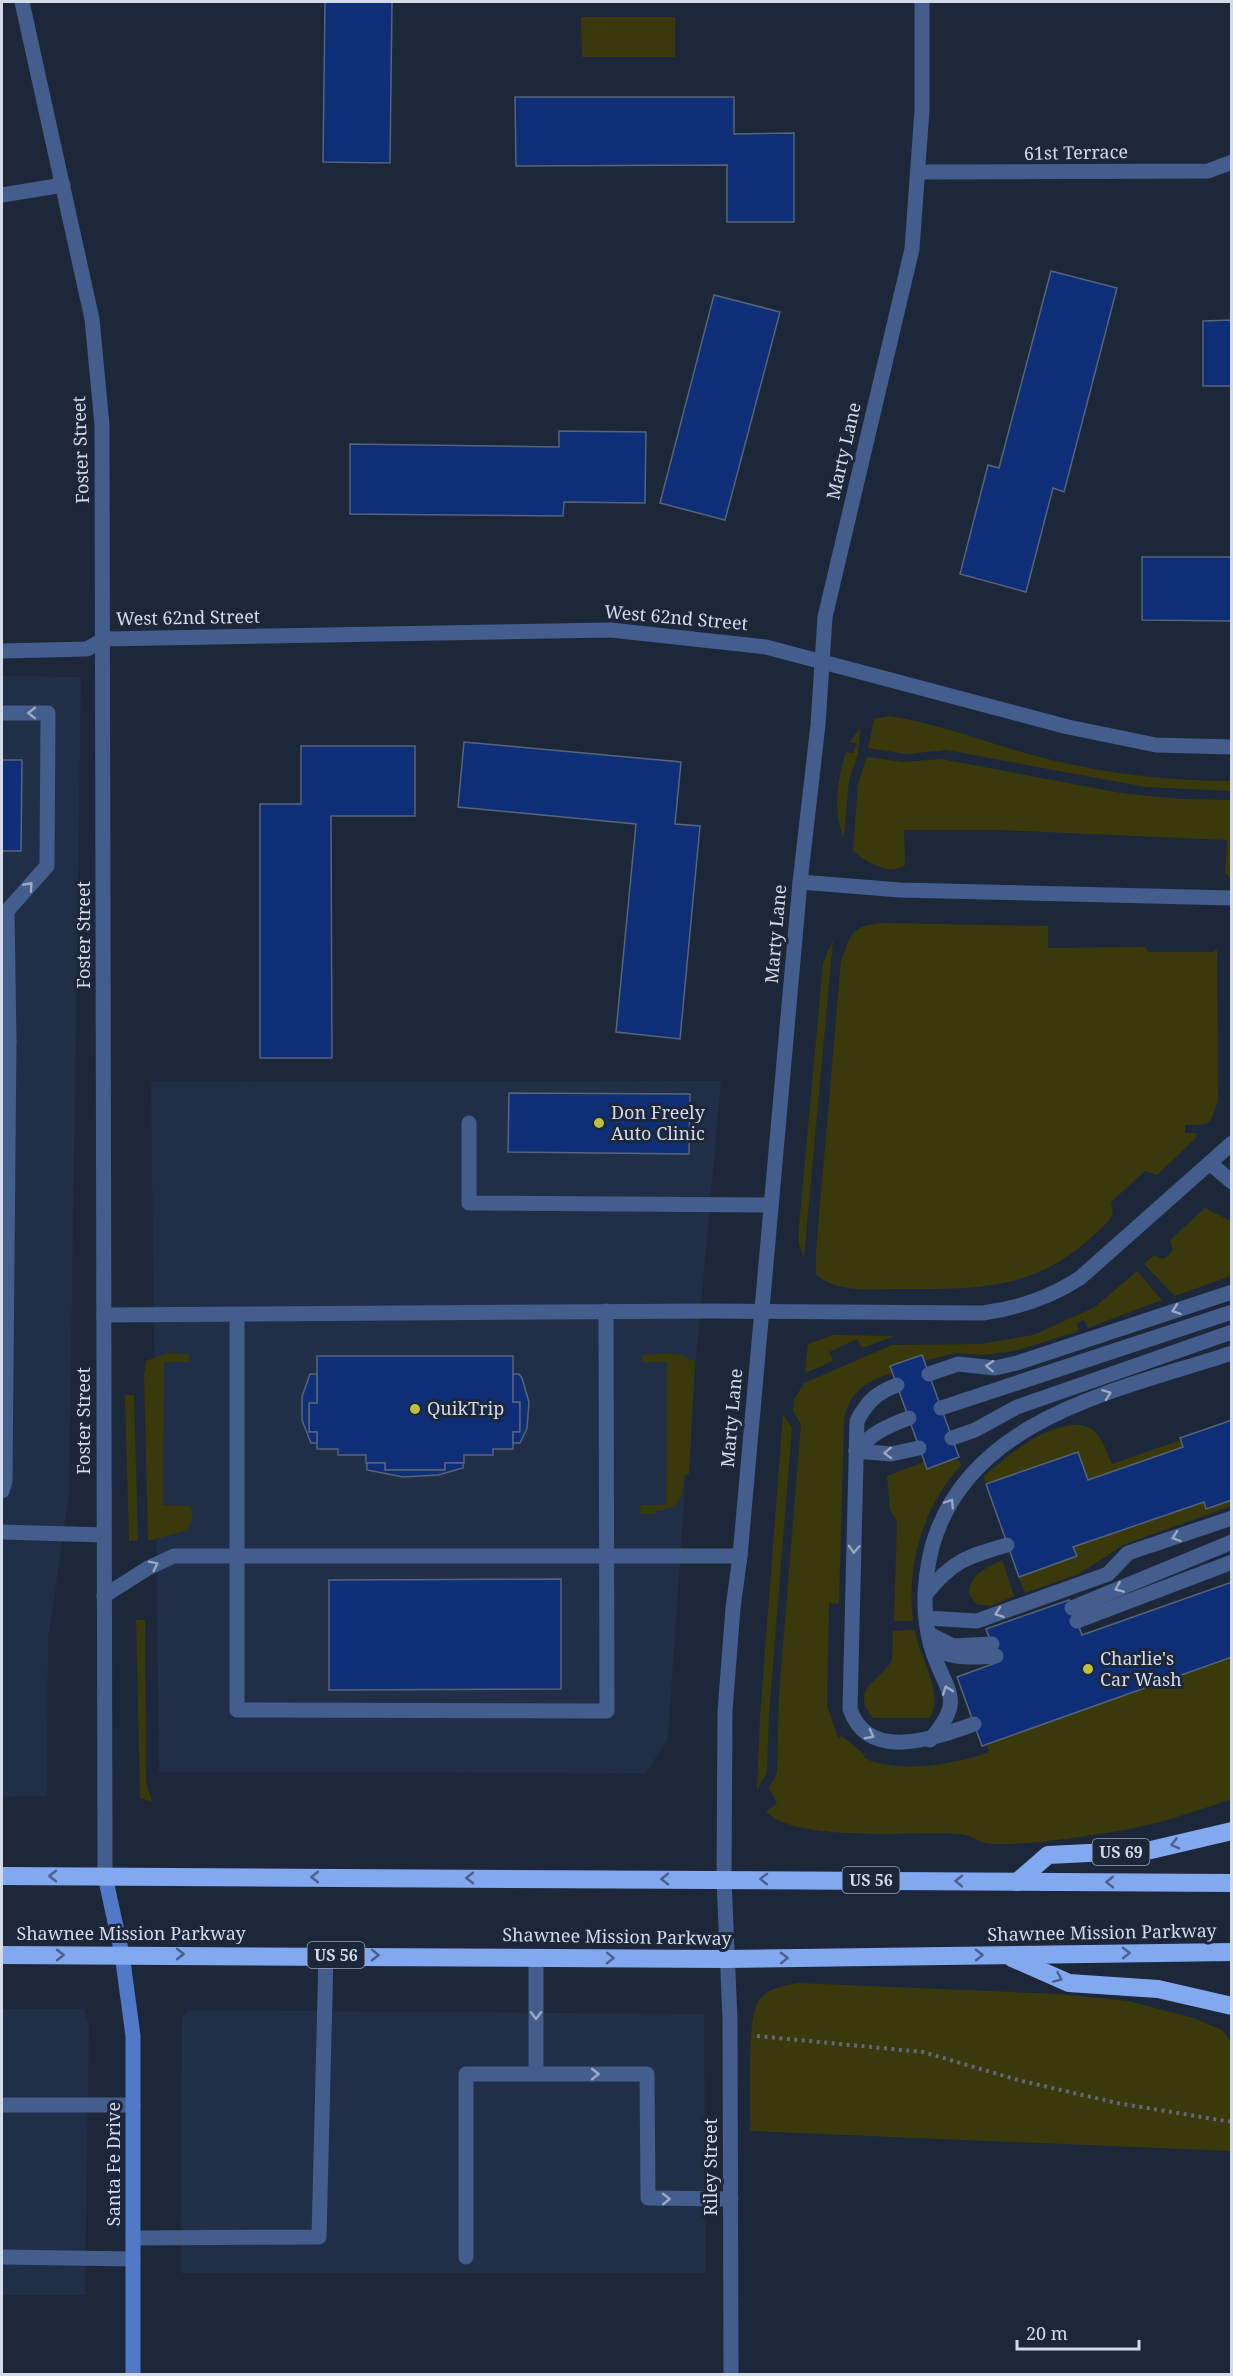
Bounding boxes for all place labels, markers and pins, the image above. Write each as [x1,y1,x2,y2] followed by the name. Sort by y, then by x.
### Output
[611,1100,706,1145] place label: Don Freely Auto Clinic
[592,1116,606,1130] marker: Don Freely Auto Clinic
[427,1396,504,1420] place label: QuikTrip
[408,1402,422,1416] marker: QuikTrip
[1100,1646,1182,1691] place label: Charlie's Car Wash
[1081,1662,1095,1676] marker: Charlie's Car Wash

